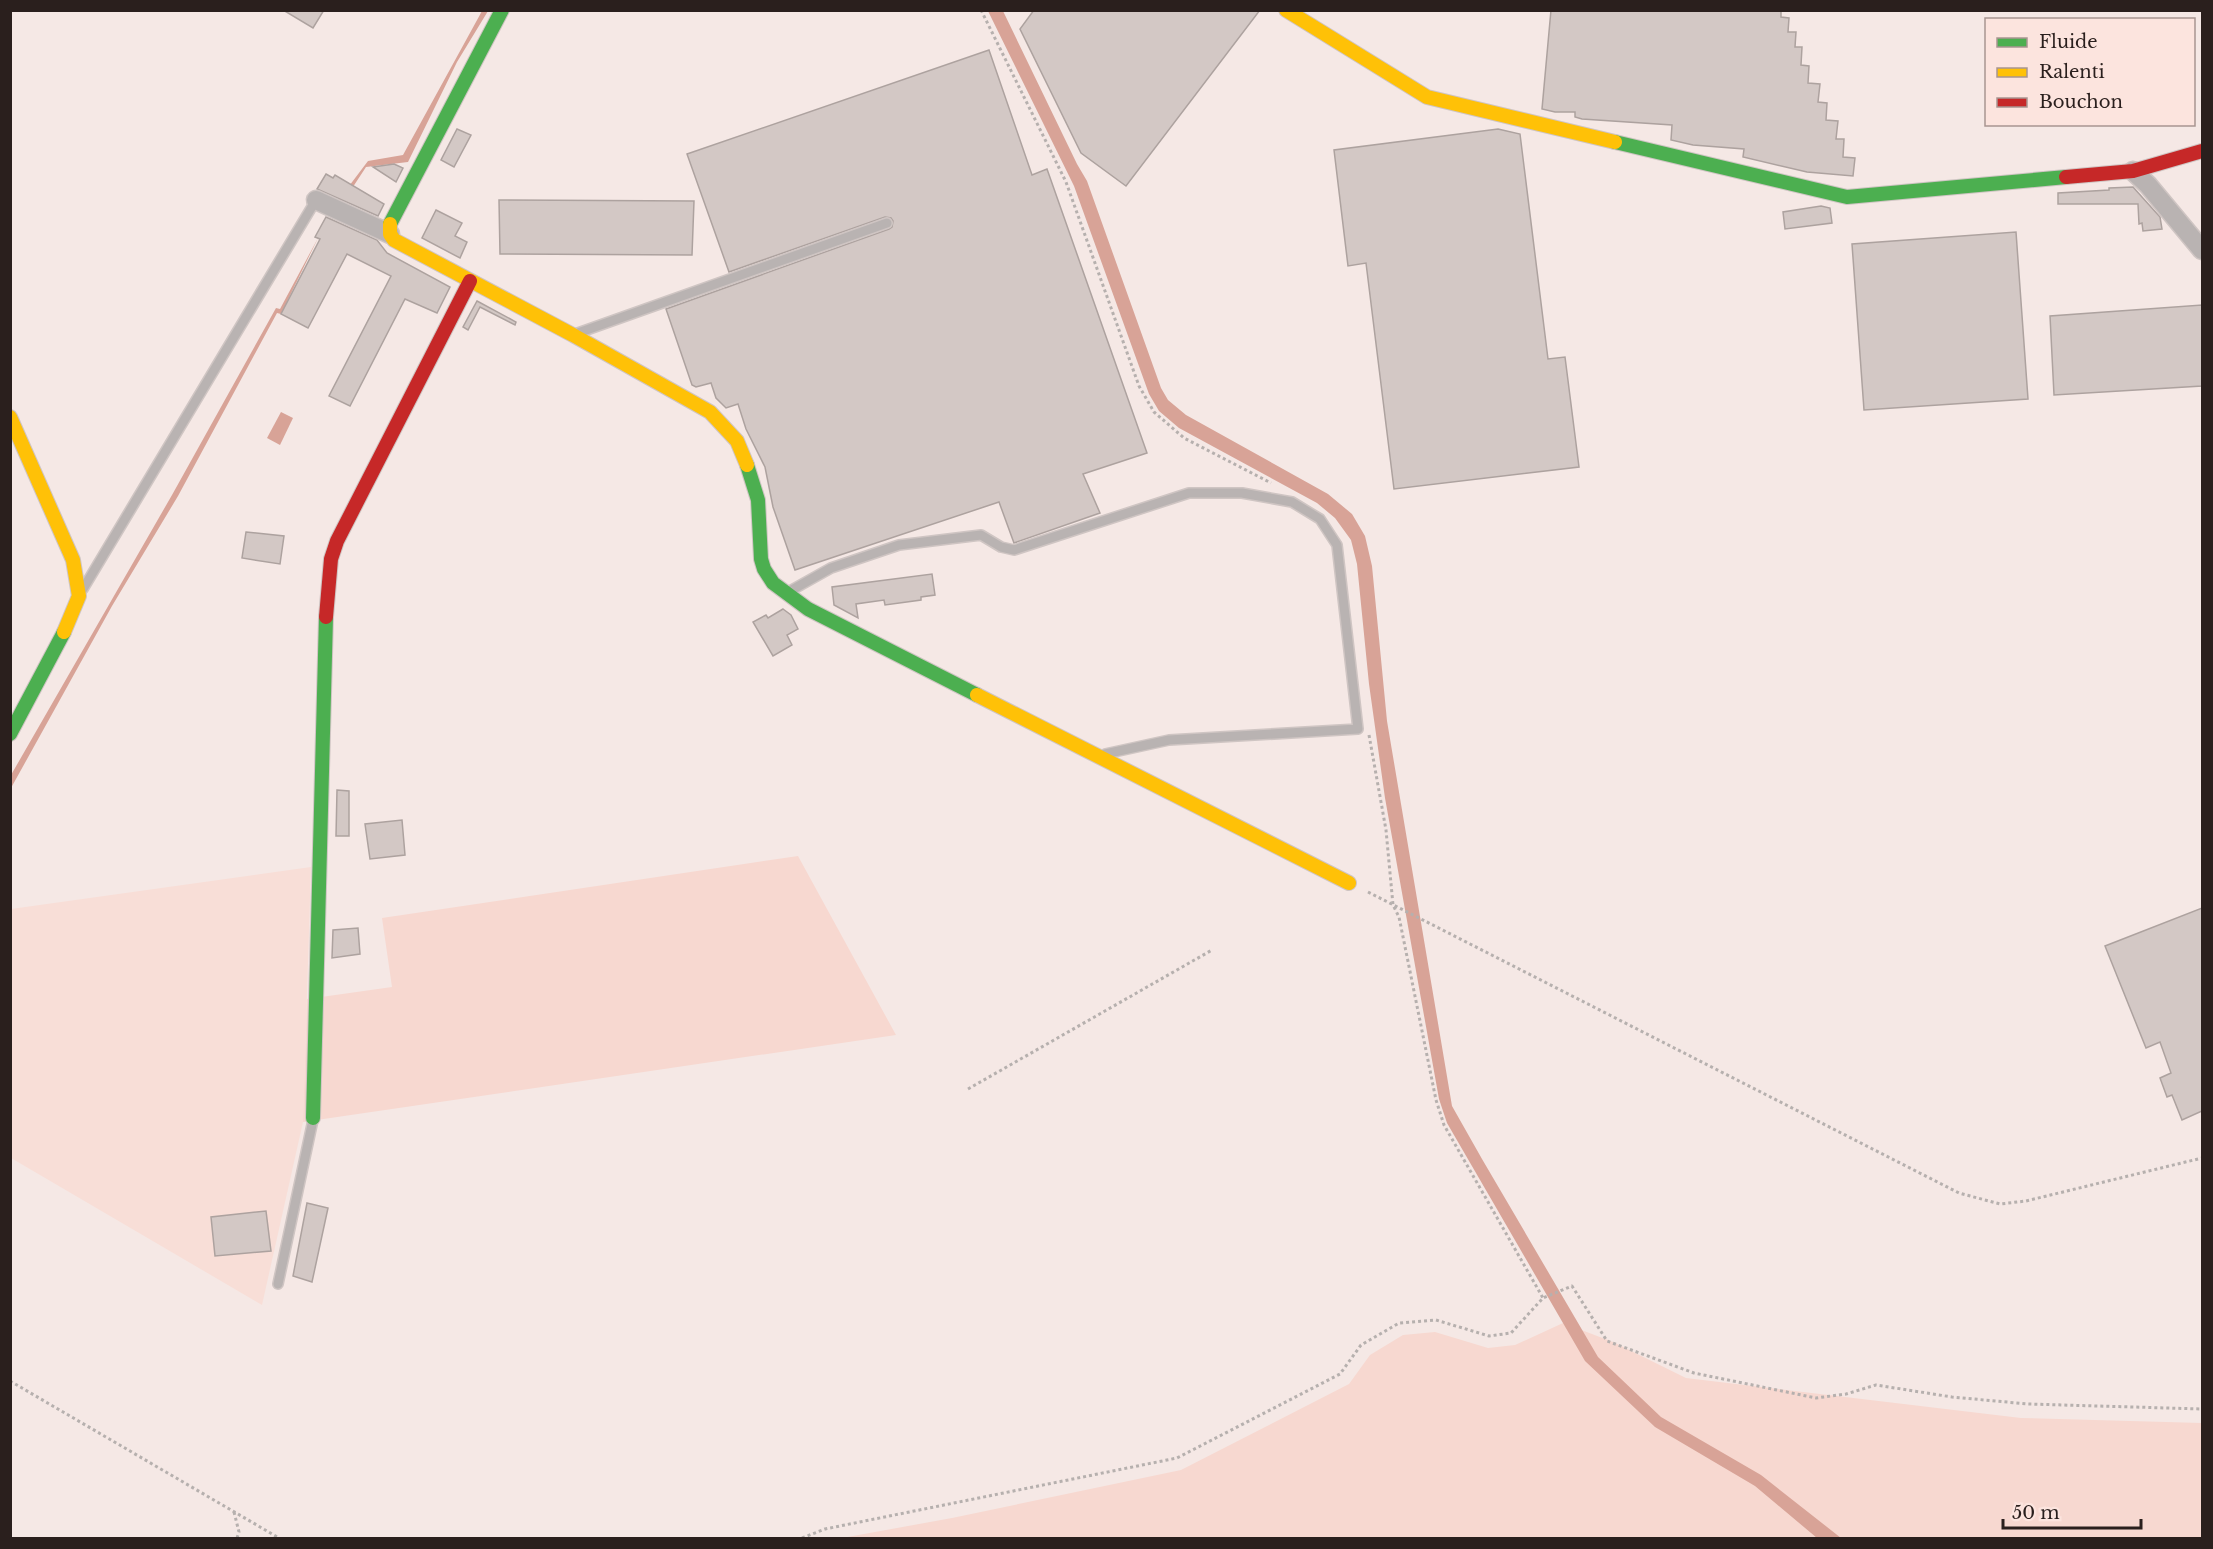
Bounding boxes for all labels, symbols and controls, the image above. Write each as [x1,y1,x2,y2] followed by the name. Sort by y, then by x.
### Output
[1985,18,2195,126] legend
[2039,31,2098,53] text: Fluide
[2039,61,2105,83] text: Ralenti
[2039,91,2123,113] text: Bouchon
[2003,1492,2141,1530] scale bar
[2012,1502,2060,1524] text: 50 m

